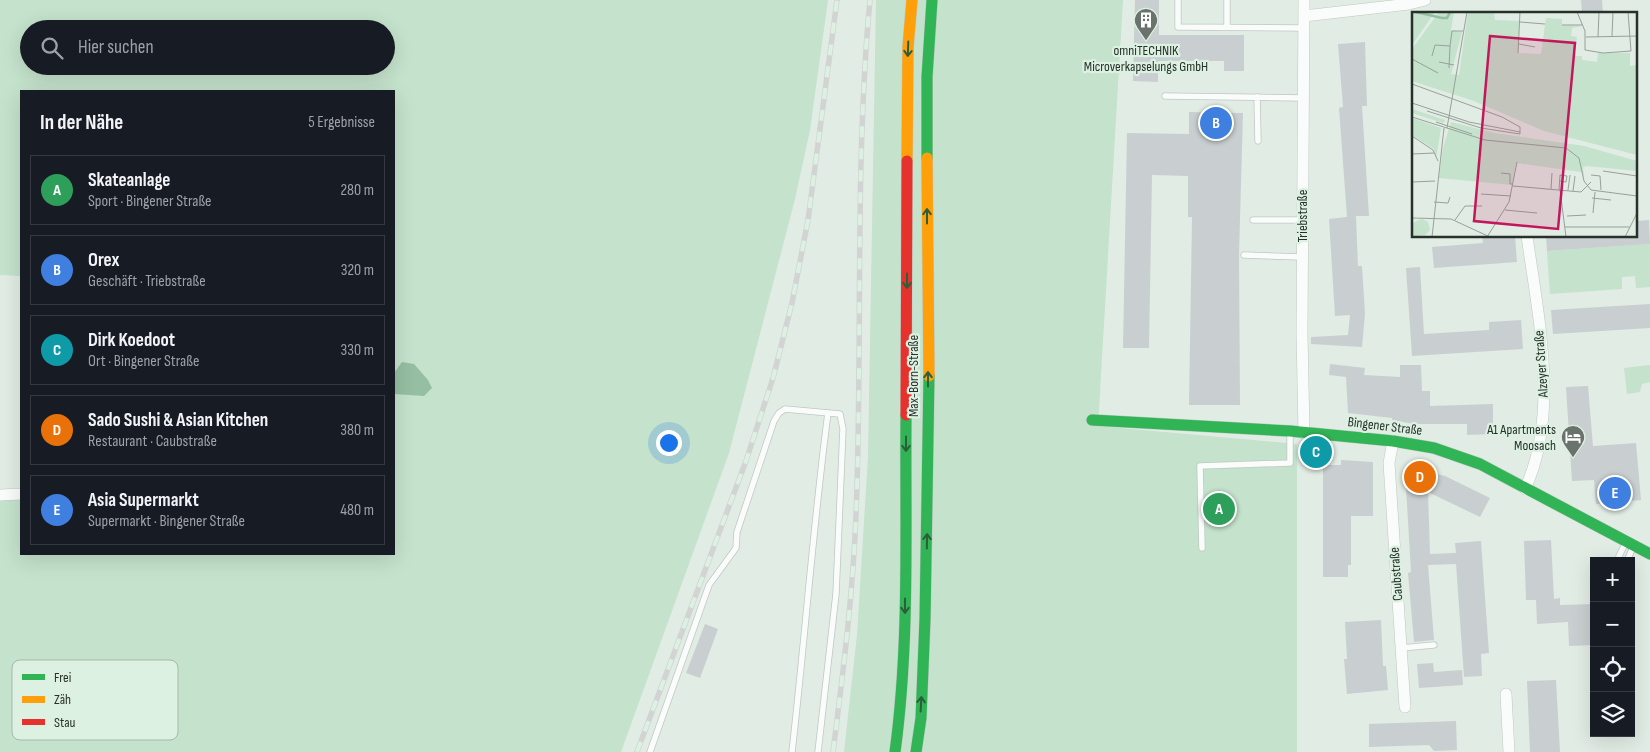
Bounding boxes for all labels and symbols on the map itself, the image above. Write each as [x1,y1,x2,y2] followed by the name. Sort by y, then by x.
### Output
[1133,7,1159,41] building icon: omniTECHNIK Microverkapselungs GmbH
[1412,12,1638,238] inset map
[903,40,913,56] one-way arrow
[1084,42,1208,75] place label: omniTECHNIK Microverkapselungs GmbH
[1200,104,1232,142] pin: B
[1294,190,1311,242] street label: Triebstraße
[923,208,932,224] one-way arrow
[902,272,912,289] one-way arrow
[1530,330,1552,399] street label: Alzeyer Straße
[905,335,922,417] street label: Max-Born-Straße
[923,371,933,387] one-way arrow
[1347,413,1423,439] street label: Bingener Straße
[1486,421,1556,454] place label: A1 Apartments Moosach
[1560,424,1586,458] hotel icon: A1 Apartments Moosach
[656,430,682,456] your location
[1300,433,1332,471] pin: C
[901,435,911,451] one-way arrow
[1404,458,1436,496] pin: D
[1599,474,1631,512] pin: E
[1203,490,1235,528] pin: A
[922,533,932,550] one-way arrow
[1386,547,1406,601] street label: Caubstraße
[900,598,910,614] one-way arrow
[12,660,178,740] legend
[54,669,71,686] text: Frei
[54,691,71,708] text: Zäh
[917,696,926,712] one-way arrow
[54,714,76,731] text: Stau

